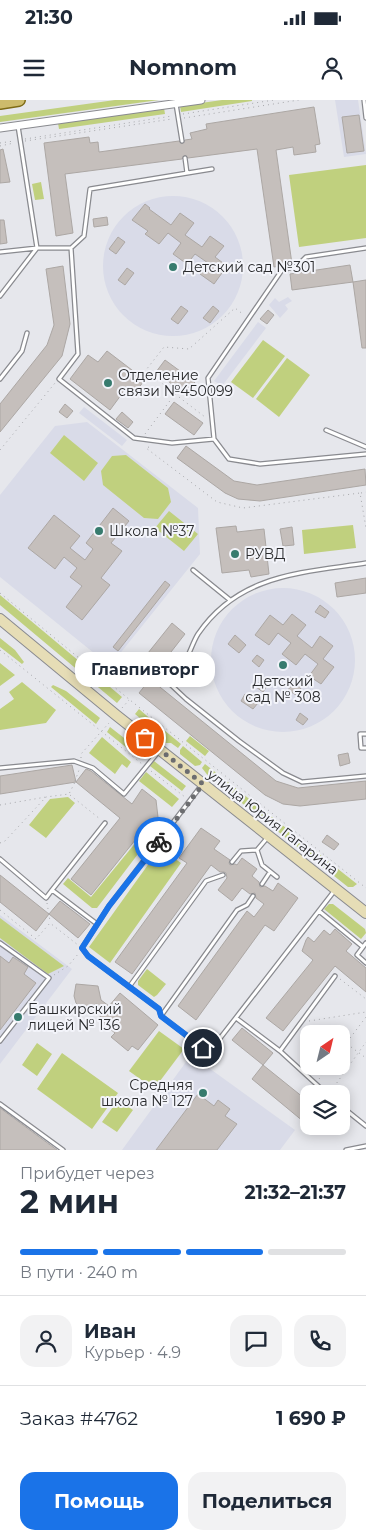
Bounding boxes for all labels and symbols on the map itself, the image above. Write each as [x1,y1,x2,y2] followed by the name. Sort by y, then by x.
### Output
[183,258,315,276] place label: Детский сад №301
[167,261,179,273] marker: Детский сад №301
[118,366,233,400] place label: Отделение связи №450099
[102,377,114,389] marker: Отделение связи №450099
[109,522,195,540] place label: Школа №37
[93,525,105,537] marker: Школа №37
[245,545,285,563] place label: РУВД
[229,548,241,560] marker: РУВД
[75,653,215,688] callout: Главпивторг
[277,659,289,671] marker: Детский сад № 308
[245,672,321,706] place label: Детский сад № 308
[124,717,166,759] pin
[203,765,342,879] street label: улица Юрия Гагарина
[134,817,184,867] courier
[28,1000,122,1034] place label: Башкирский лицей № 136
[12,1011,24,1023] marker: Башкирский лицей № 136
[300,1025,350,1075] north arrow
[182,1027,224,1069] pin
[101,1076,193,1110] place label: Средняя школа № 127
[197,1087,209,1099] marker: Средняя школа № 127

